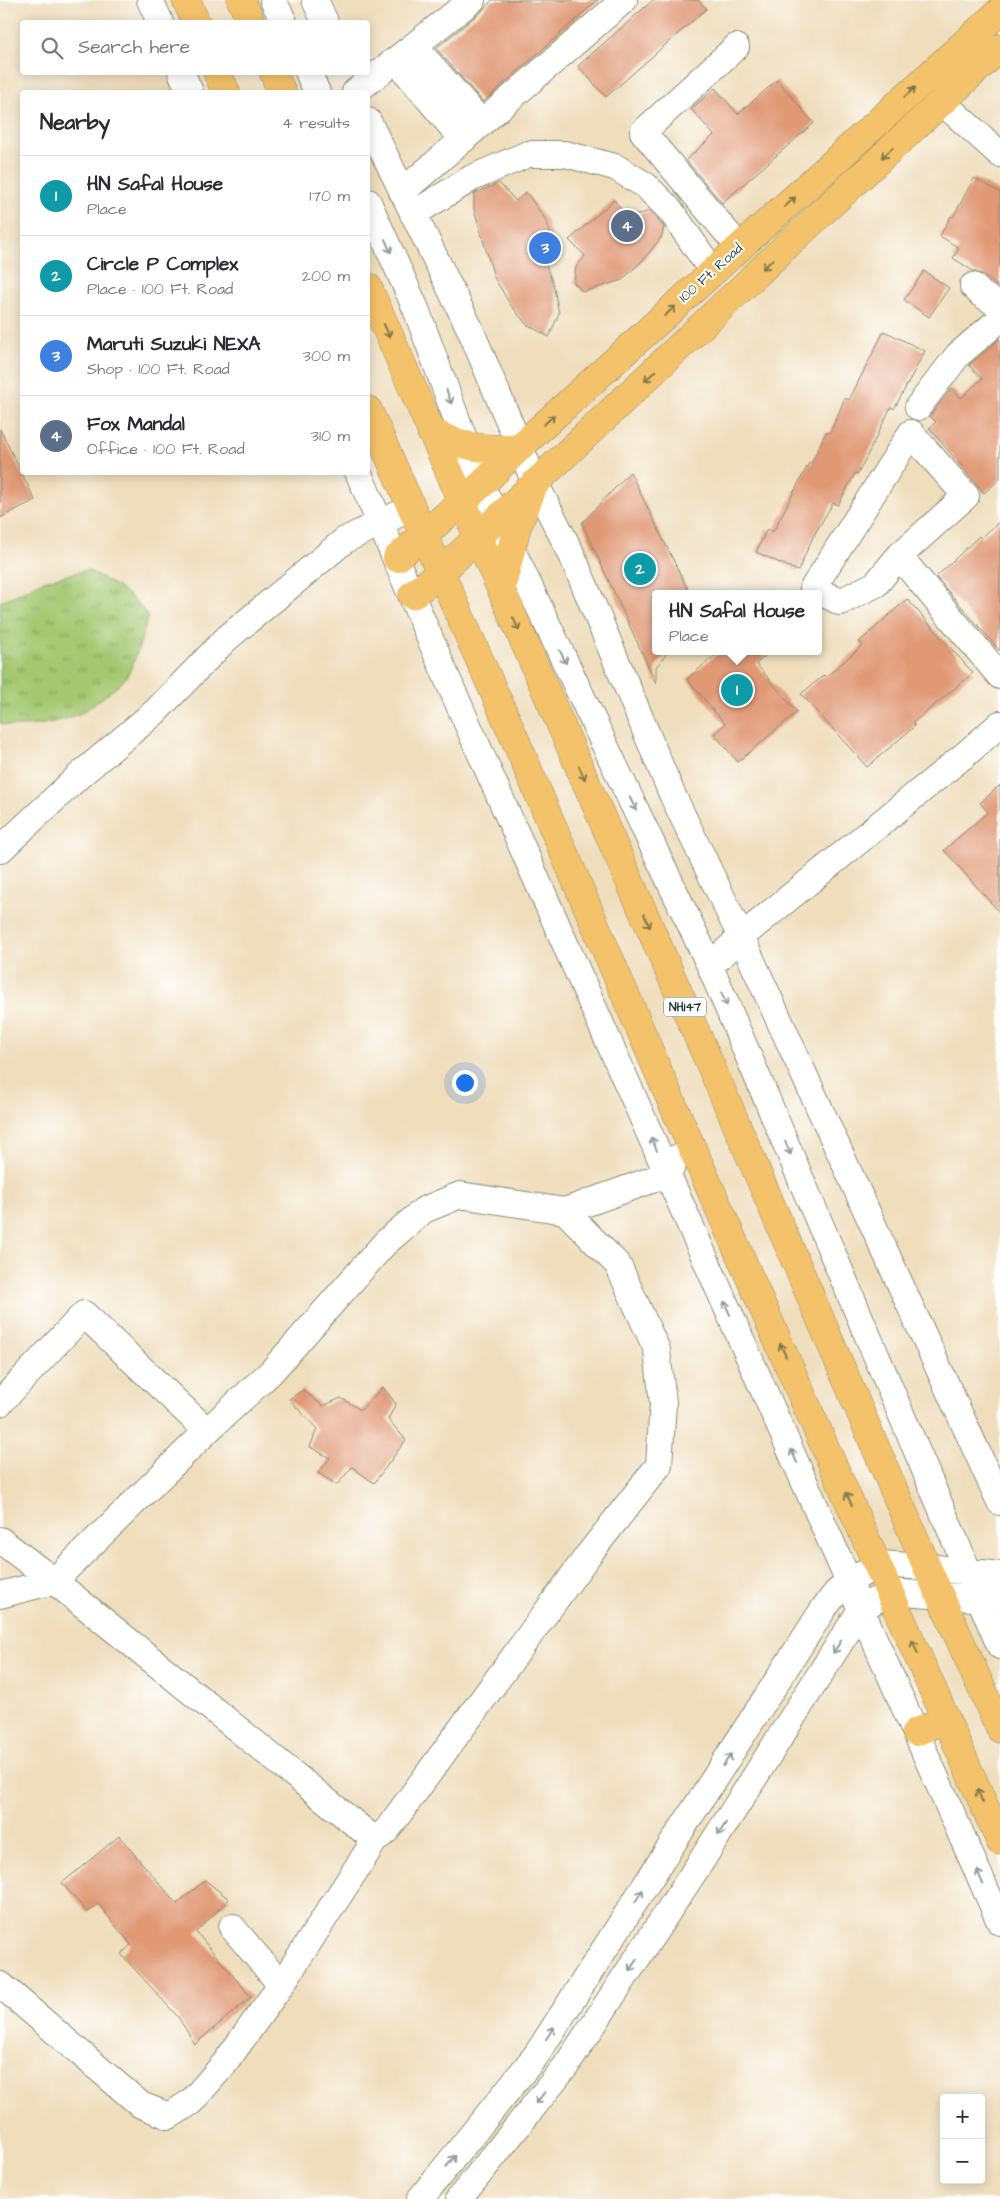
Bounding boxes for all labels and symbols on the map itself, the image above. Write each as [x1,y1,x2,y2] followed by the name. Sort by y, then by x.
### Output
[904,86,917,98] one-way arrow
[881,147,894,159] one-way arrow
[784,196,797,207] one-way arrow
[611,207,643,245] pin: 4
[529,229,561,267] pin: 3
[383,238,393,253] one-way arrow
[675,239,747,307] street label: 100 Ft. Road
[763,257,775,269] one-way arrow
[663,305,676,317] one-way arrow
[383,323,393,338] one-way arrow
[644,370,657,382] one-way arrow
[445,388,454,404] one-way arrow
[543,414,556,426] one-way arrow
[624,550,656,588] pin: 2
[512,616,522,631] one-way arrow
[558,649,568,664] one-way arrow
[721,671,753,709] pin: 1
[577,765,587,780] one-way arrow
[628,796,638,811] one-way arrow
[643,913,653,928] one-way arrow
[720,990,729,1006] one-way arrow
[664,998,706,1016] road number: NH147
[452,1070,478,1096] your location
[649,1137,659,1152] one-way arrow
[783,1140,793,1155] one-way arrow
[722,1301,732,1316] one-way arrow
[777,1343,787,1358] one-way arrow
[788,1449,798,1464] one-way arrow
[843,1492,853,1507] one-way arrow
[832,1640,842,1654] one-way arrow
[909,1640,919,1655] one-way arrow
[722,1753,732,1767] one-way arrow
[975,1789,985,1804] one-way arrow
[717,1821,727,1835] one-way arrow
[975,1870,985,1885] one-way arrow
[634,1890,644,1904] one-way arrow
[628,1957,638,1971] one-way arrow
[545,2026,556,2040] one-way arrow
[534,2091,545,2104] one-way arrow
[445,2155,456,2168] one-way arrow

